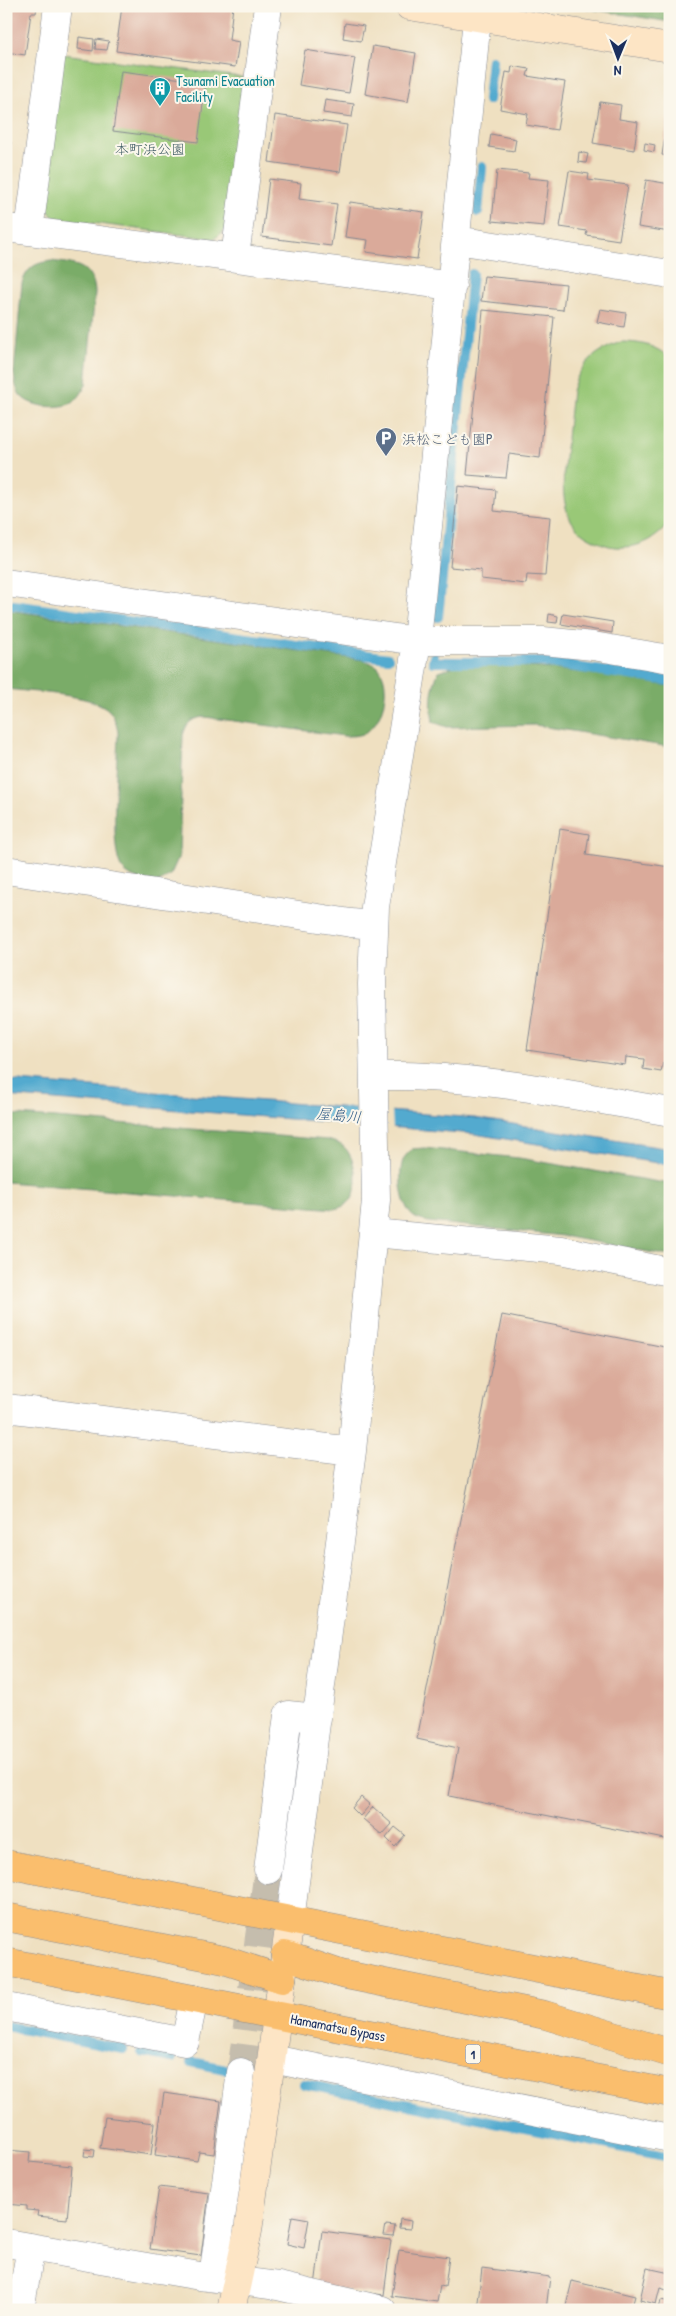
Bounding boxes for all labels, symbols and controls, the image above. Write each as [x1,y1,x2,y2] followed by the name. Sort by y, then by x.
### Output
[594,32,644,82] north arrow
[613,62,622,81] text: N
[175,71,275,107] place label: Tsunami Evacuation Facility
[148,76,172,107] building icon: Tsunami Evacuation Facility
[115,139,185,158] park label: 本町浜公園
[374,426,398,457] parking icon: 浜松こども園P
[402,429,493,448] place label: 浜松こども園P
[316,1103,362,1127] water label: 屋島川
[289,2008,387,2047] street label: Hamamatsu Bypass
[466,2045,480,2064] road number: 1

